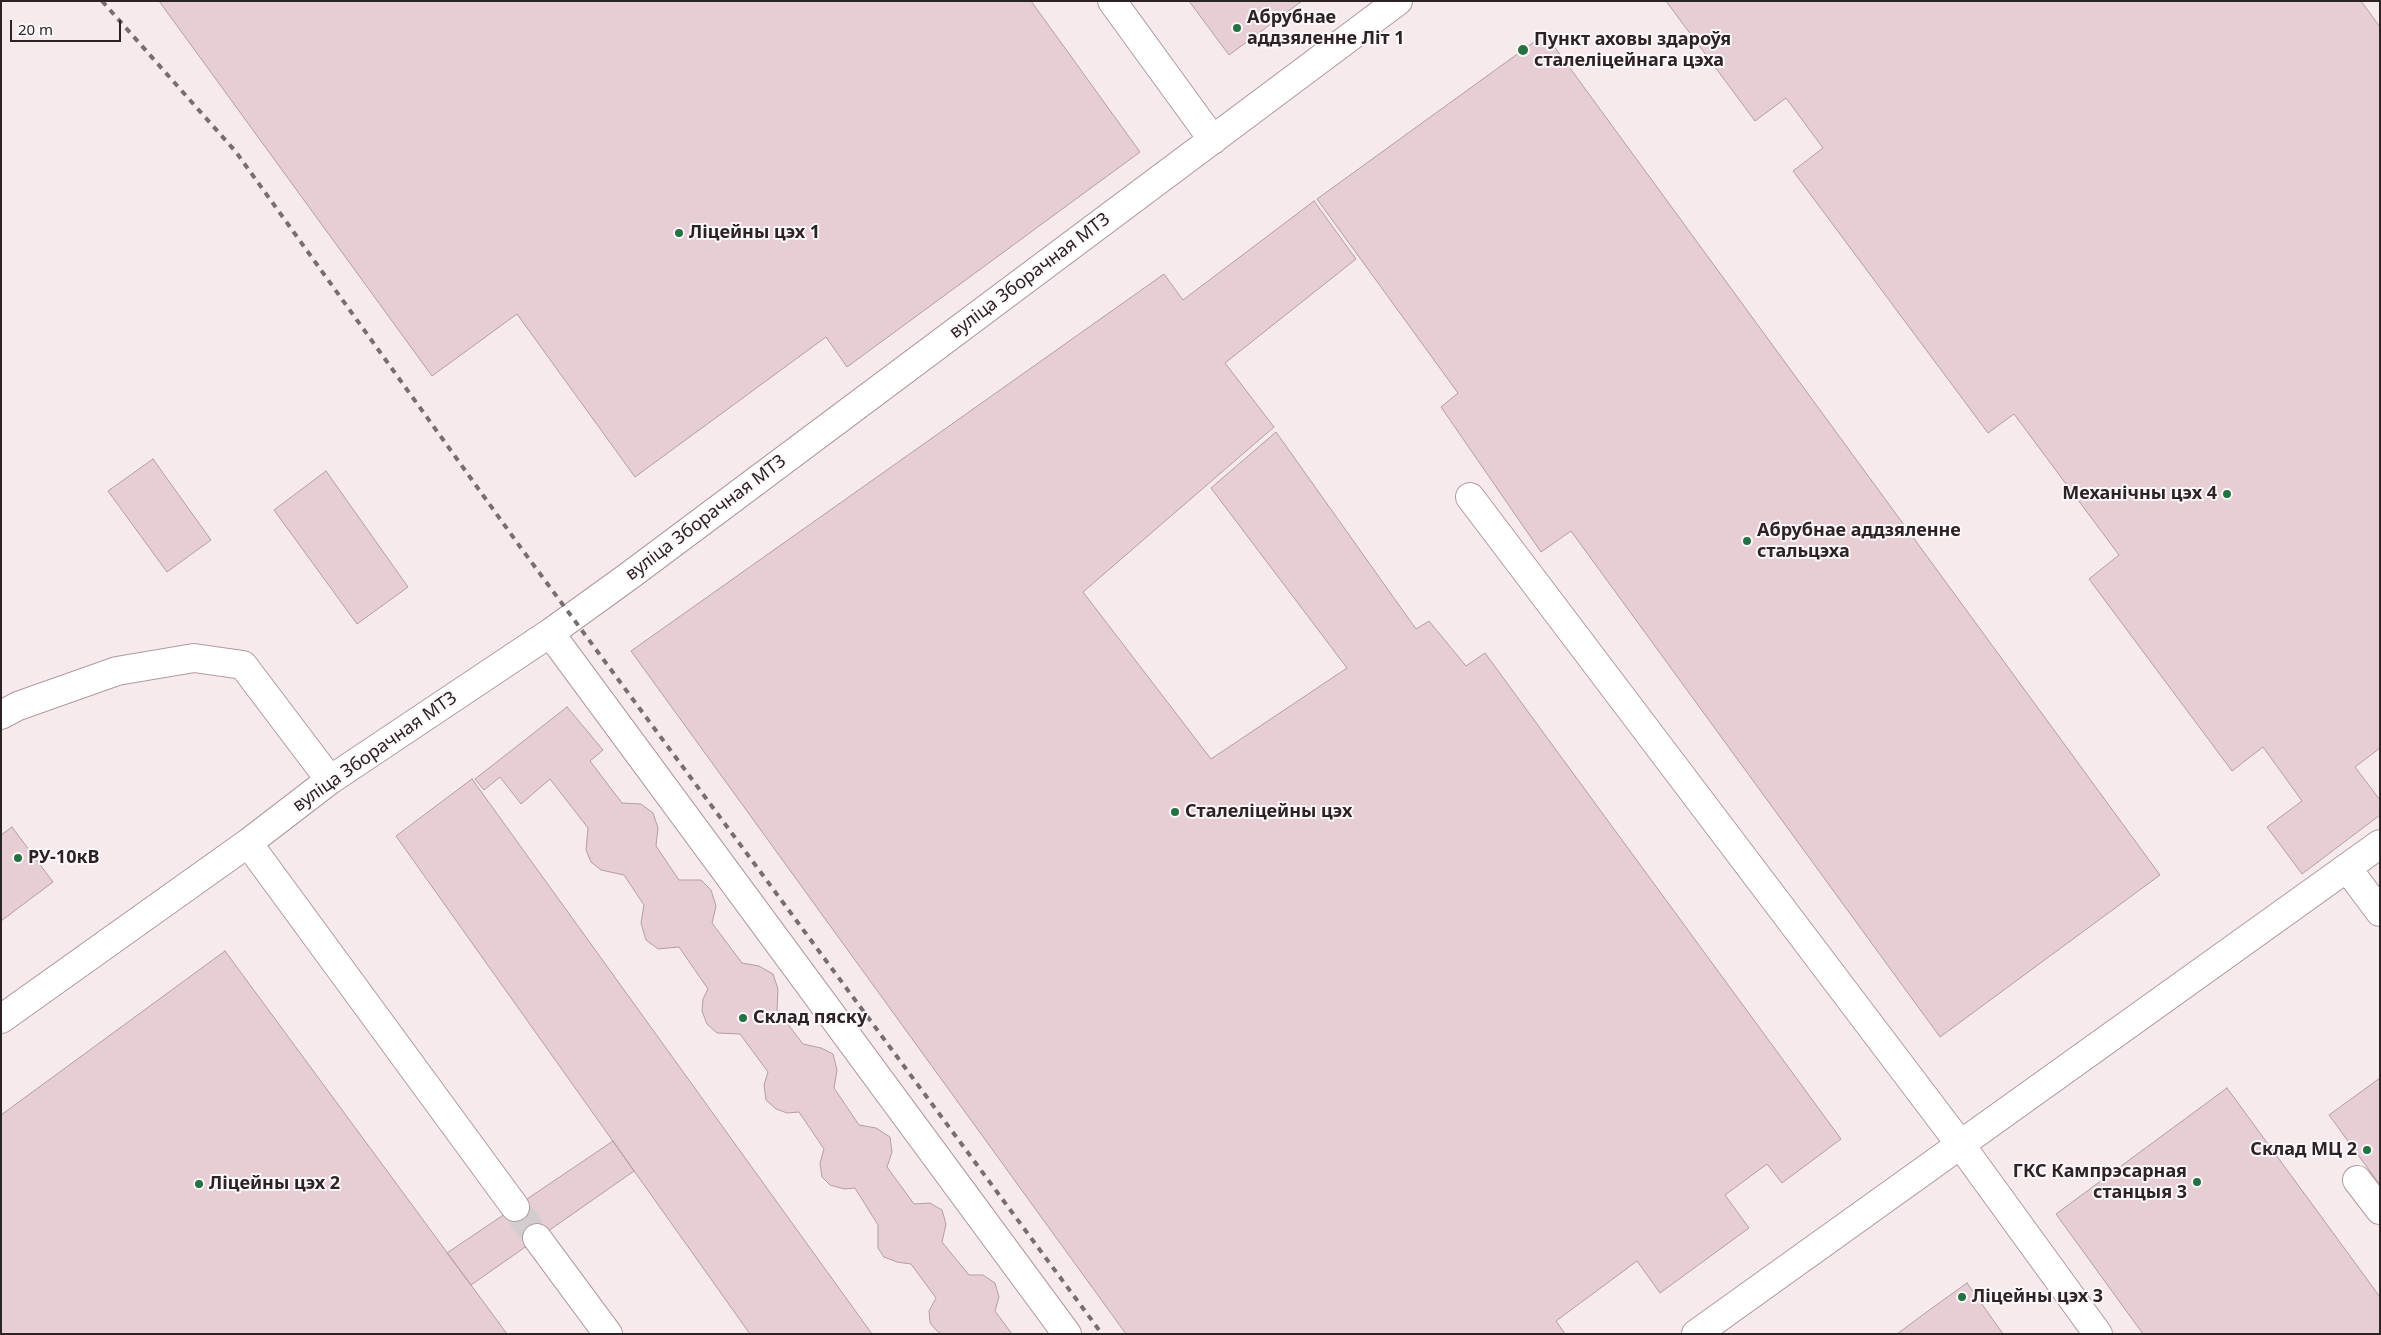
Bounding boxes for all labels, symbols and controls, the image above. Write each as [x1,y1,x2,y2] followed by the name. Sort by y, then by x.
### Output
[1247,7,1405,50] place label: Абрубнае аддзяленне Літ 1
[12,10,124,42] scale bar
[18,19,53,39] text: 20 m
[1231,22,1243,34] marker: Абрубнае аддзяленне Літ 1
[1534,29,1731,72] place label: Пункт аховы здароўя сталеліцейнага цэха
[1516,43,1530,57] marker: Пункт аховы здароўя сталеліцейнага цэха
[945,209,1115,343] street label: вуліца Зборачная МТЗ
[689,222,820,244] place label: Ліцейны цэх 1
[673,227,685,239] marker: Ліцейны цэх 1
[621,451,791,585] street label: вуліца Зборачная МТЗ
[2062,483,2217,505] place label: Механічны цэх 4
[2221,488,2233,500] marker: Механічны цэх 4
[1757,520,1961,562] place label: Абрубнае аддзяленне стальцэха
[1741,535,1753,547] marker: Абрубнае аддзяленне стальцэха
[289,687,461,817] street label: вуліца Зборачная МТЗ
[1185,801,1352,823] place label: Сталеліцейны цэх
[1169,806,1181,818] marker: Сталеліцейны цэх
[28,847,99,869] place label: РУ-10кВ
[12,852,24,864] marker: РУ-10кВ
[753,1007,867,1029] place label: Склад пяску
[737,1012,749,1024] marker: Склад пяску
[2250,1139,2357,1161] place label: Склад МЦ 2
[2361,1144,2373,1156] marker: Склад МЦ 2
[2013,1161,2187,1204] place label: ГКС Кампрэсарная станцыя 3
[209,1173,340,1195] place label: Ліцейны цэх 2
[2191,1176,2203,1188] marker: ГКС Кампрэсарная станцыя 3
[193,1178,205,1190] marker: Ліцейны цэх 2
[1972,1286,2103,1308] place label: Ліцейны цэх 3
[1956,1291,1968,1303] marker: Ліцейны цэх 3

